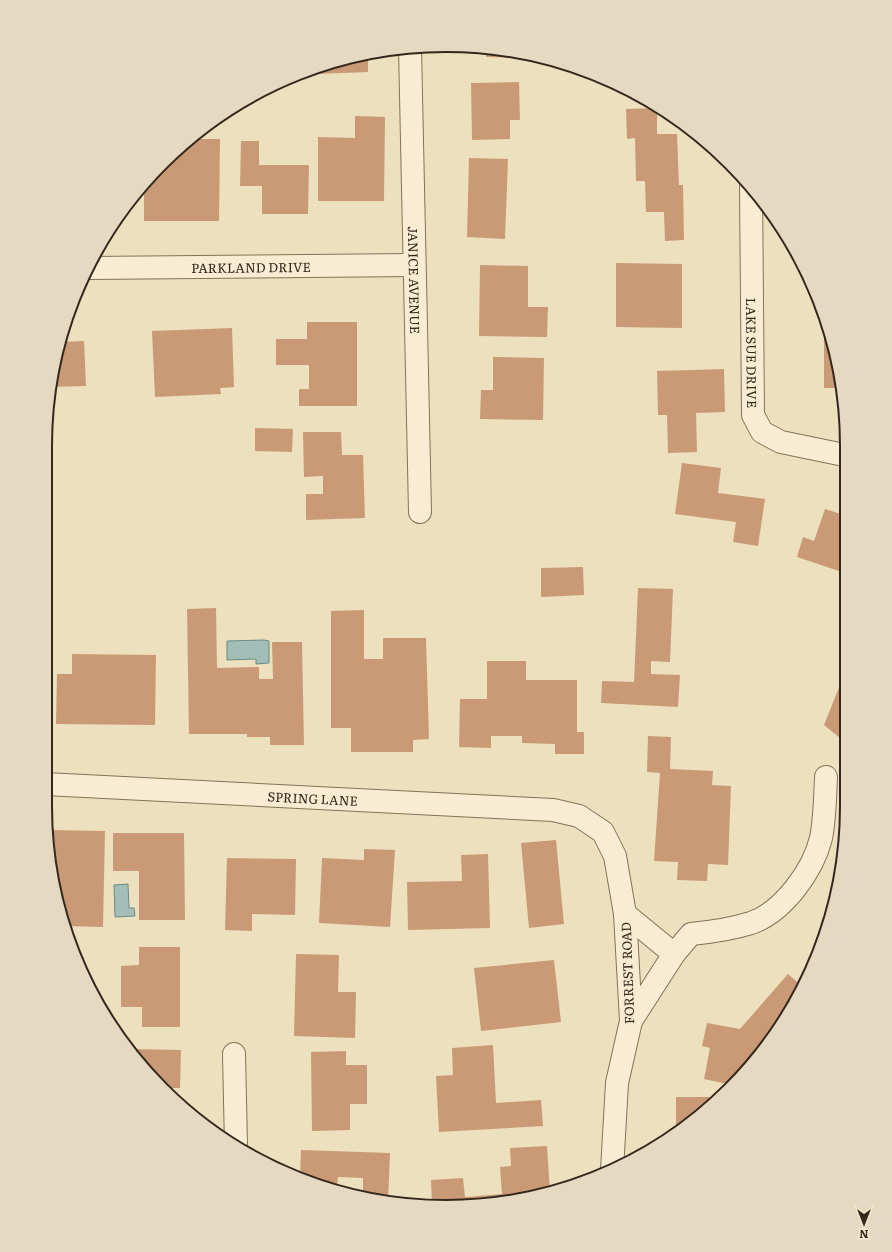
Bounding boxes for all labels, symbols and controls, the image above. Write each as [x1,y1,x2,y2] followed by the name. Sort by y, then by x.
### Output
[404,226,426,334] street label: JANICE AVENUE
[191,256,311,277] street label: PARKLAND DRIVE
[742,298,762,408] street label: LAKE SUE DRIVE
[267,786,358,809] street label: SPRING LANE
[616,922,638,1024] street label: FORREST ROAD
[844,1204,884,1244] north arrow
[859,1227,869,1243] text: N

